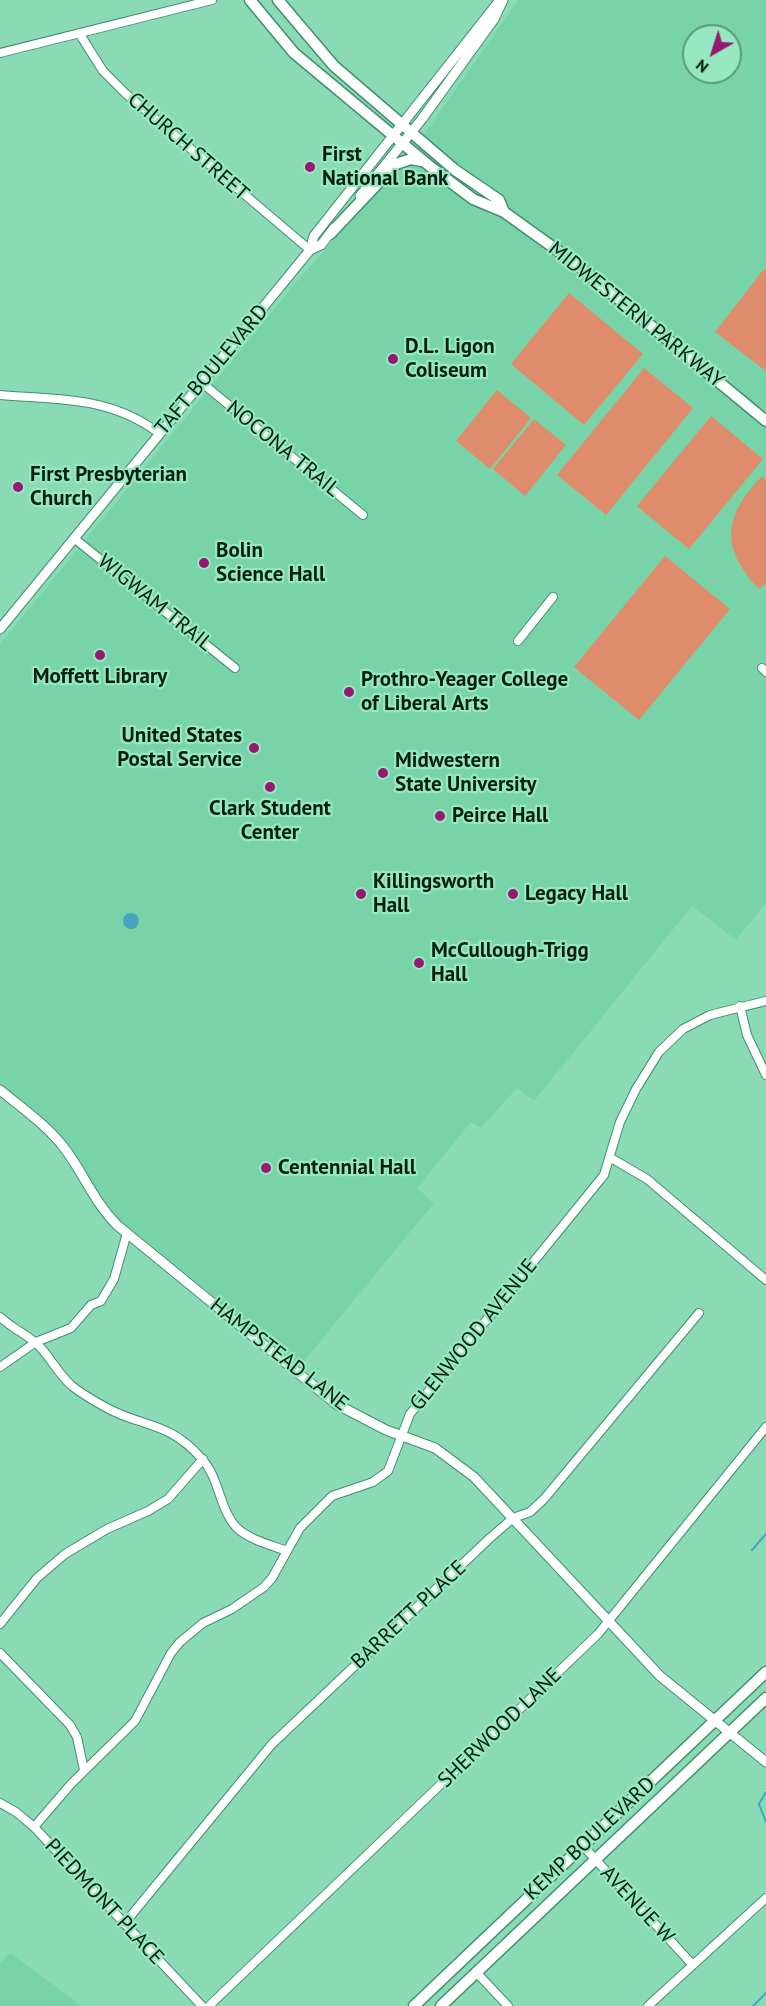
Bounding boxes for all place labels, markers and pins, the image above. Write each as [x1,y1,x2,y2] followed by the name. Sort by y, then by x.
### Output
[322,142,448,192] place label: First National Bank
[303,160,317,174] marker: First National Bank
[405,334,495,384] place label: D.L. Ligon Coliseum
[386,352,400,366] marker: D.L. Ligon Coliseum
[30,462,187,512] place label: First Presbyterian Church
[11,480,25,494] marker: First Presbyterian Church
[216,538,325,588] place label: Bolin Science Hall
[197,556,211,570] marker: Bolin Science Hall
[93,648,107,662] marker: Moffett Library
[33,664,167,690] place label: Moffett Library
[361,667,568,717] place label: Prothro-Yeager College of Liberal Arts
[342,685,356,699] marker: Prothro-Yeager College of Liberal Arts
[117,723,242,773] place label: United States Postal Service
[247,741,261,755] marker: United States Postal Service
[395,748,537,798] place label: Midwestern State University
[376,766,390,780] marker: Midwestern State University
[263,780,277,794] marker: Clark Student Center
[209,796,331,846] place label: Clark Student Center
[452,803,548,829] place label: Peirce Hall
[433,809,447,823] marker: Peirce Hall
[373,869,494,919] place label: Killingsworth Hall
[525,881,628,907] place label: Legacy Hall
[354,887,368,901] marker: Killingsworth Hall
[506,887,520,901] marker: Legacy Hall
[431,938,589,988] place label: McCullough-Trigg Hall
[412,956,426,970] marker: McCullough-Trigg Hall
[278,1155,416,1181] place label: Centennial Hall
[259,1161,273,1175] marker: Centennial Hall

